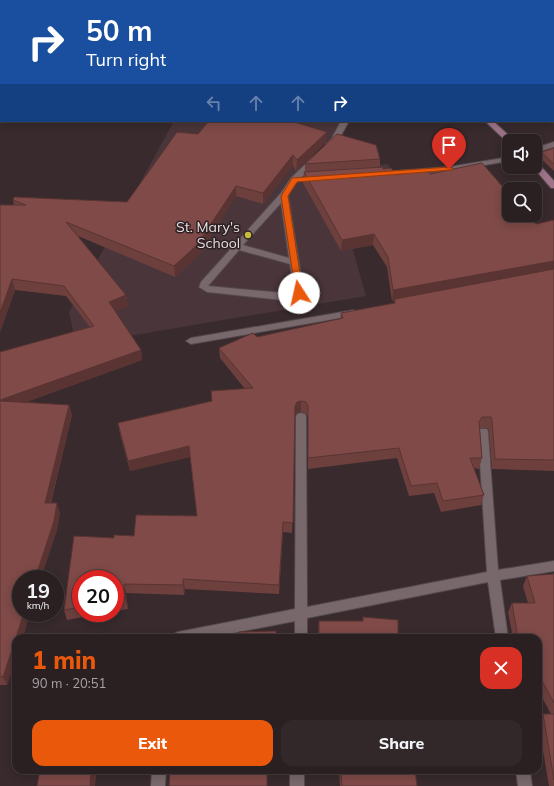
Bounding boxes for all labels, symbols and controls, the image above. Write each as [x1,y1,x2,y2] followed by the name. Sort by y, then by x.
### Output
[86,13,152,48] text: 50 m
[20,16,72,68] icon: right
[86,48,166,71] text: Turn right
[203,92,225,114] icon: left
[245,92,267,114] icon: ahead
[287,92,309,114] icon: ahead
[329,92,351,114] icon: right
[432,128,466,169] pin
[438,134,460,156] icon: arrive
[502,134,542,222] map controls
[502,134,542,174] button: sound
[502,182,542,222] button: search
[176,218,240,252] place label: St. Mary's School
[243,230,253,240] marker: St. Mary's School
[278,272,320,314] position arrow
[72,570,124,622] speed limit sign: 20
[26,578,50,603] text: 19
[27,599,49,612] text: km/h
[32,645,96,675] text: 1 min
[480,647,522,689] button: close
[32,675,106,691] text: 90 m · 20:51
[32,720,273,766] button: Exit
[281,720,522,766] button: Share

